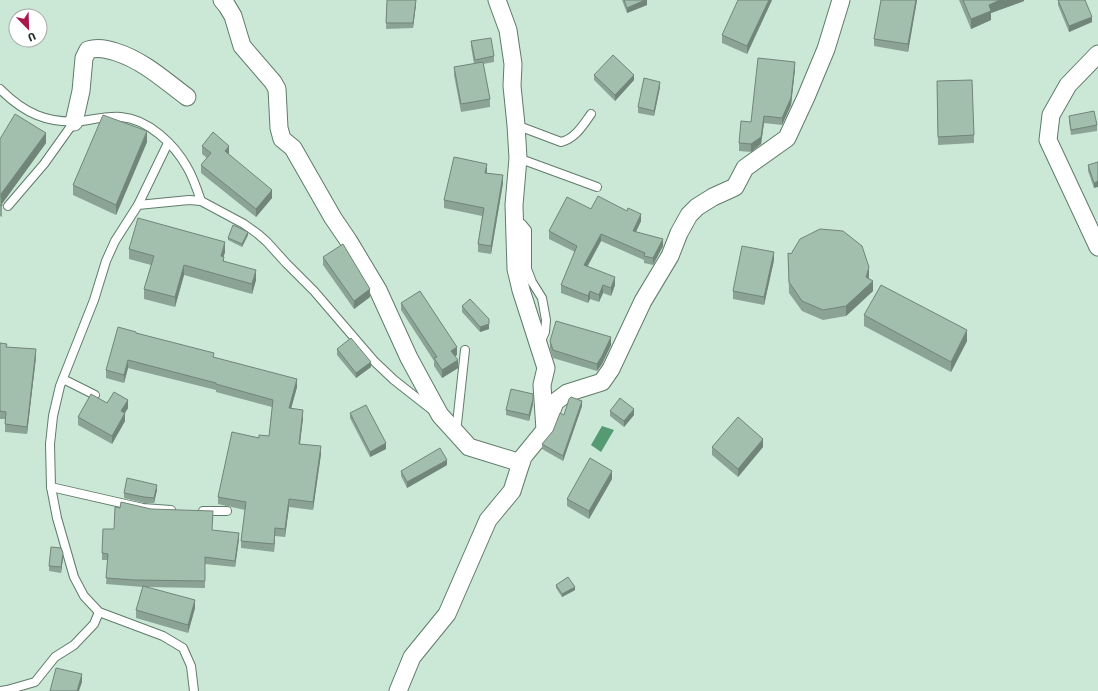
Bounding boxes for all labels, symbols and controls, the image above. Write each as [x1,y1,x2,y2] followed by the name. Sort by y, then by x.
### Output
[8,8,48,48] north arrow
[26,29,38,44] text: U

